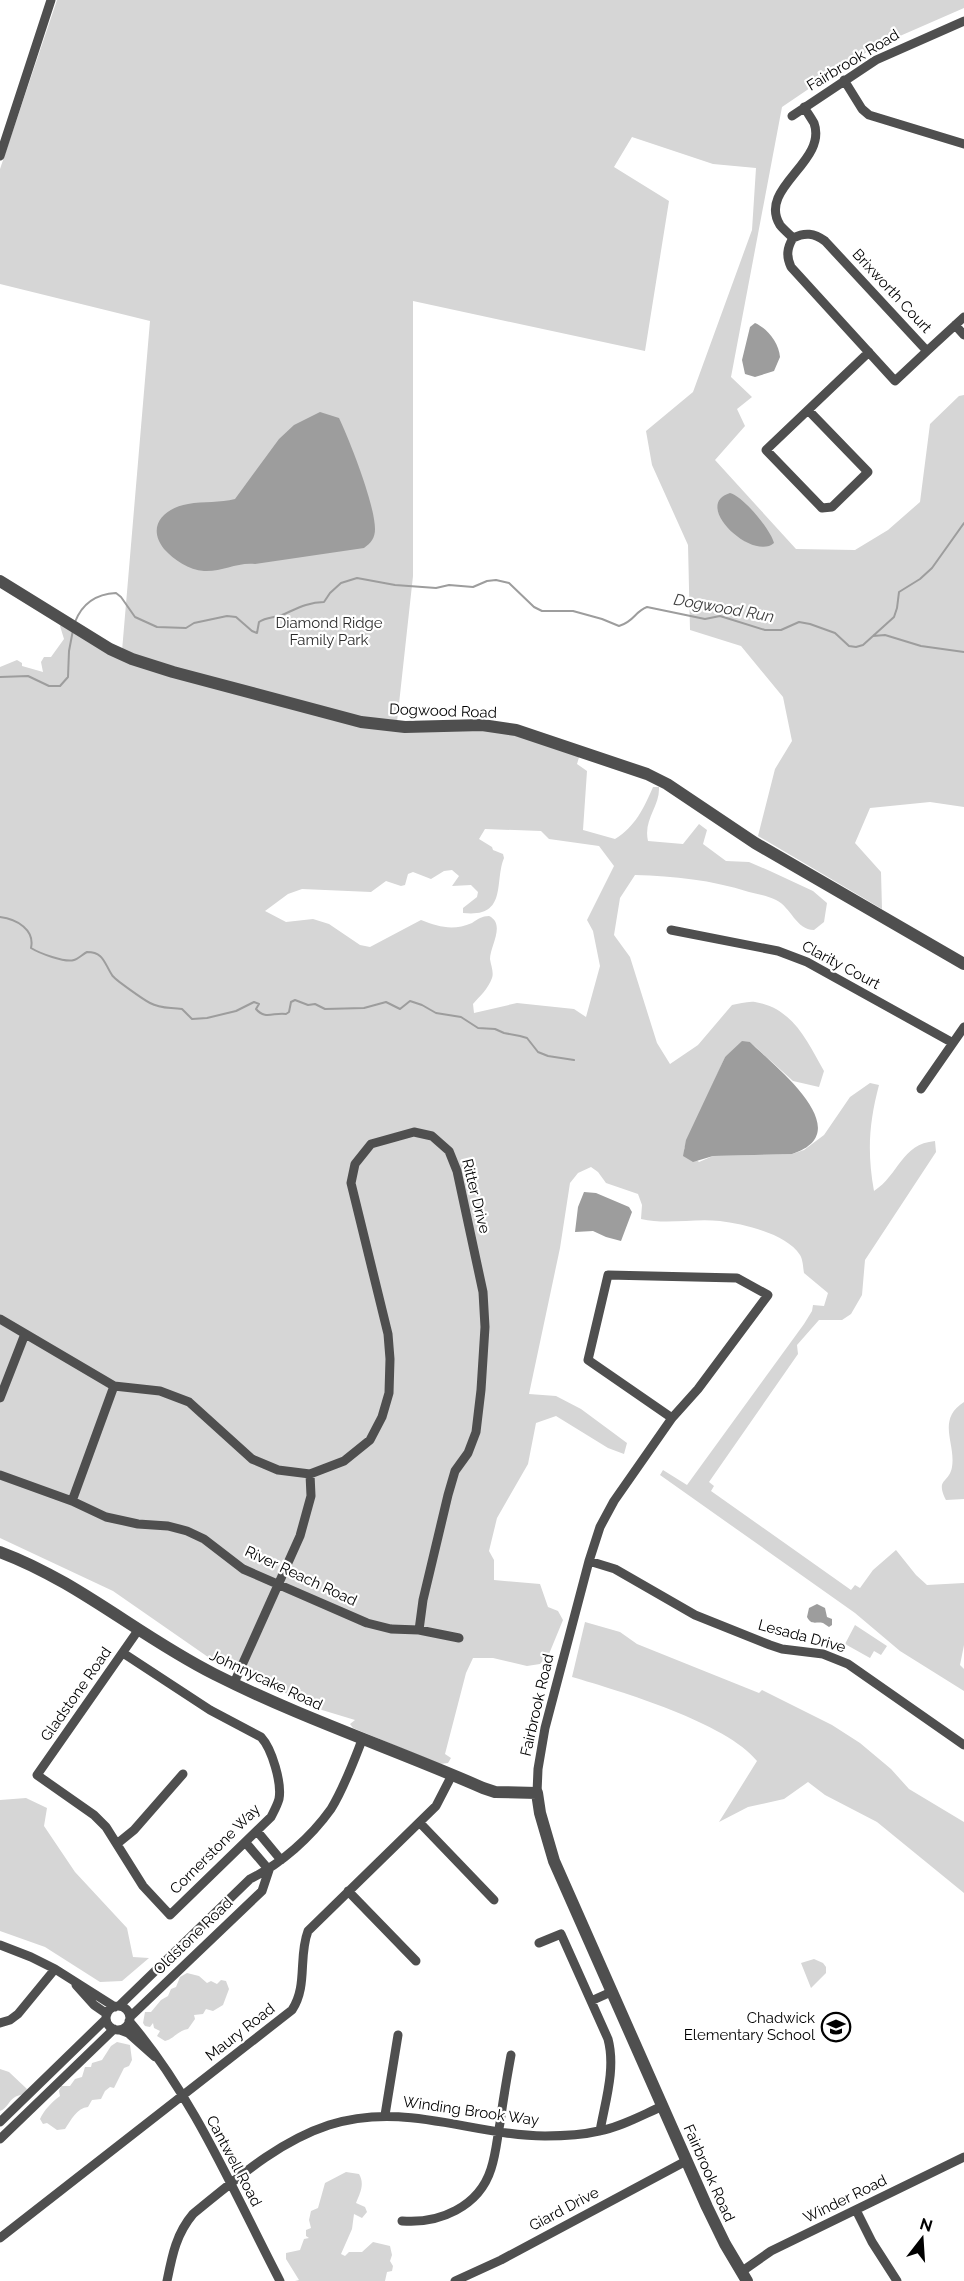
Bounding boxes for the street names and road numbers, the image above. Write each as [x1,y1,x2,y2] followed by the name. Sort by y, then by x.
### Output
[804,25,902,95] street label: Fairbrook Road
[849,245,935,337] street label: Brixworth Court
[389,700,497,722] street label: Dogwood Road
[799,937,883,993] street label: Clarity Court
[458,1157,494,1235] street label: Ritter Drive
[242,1542,360,1610] street label: River Reach Road
[756,1616,848,1656] street label: Lesada Drive
[37,1643,115,1745] street label: Gladstone Road
[207,1646,325,1714] street label: Johnnycake Road
[516,1652,558,1758] street label: Fairbrook Road
[166,1800,264,1898] street label: Cornerstone Way
[150,1894,236,1978] street label: Oldstone Road
[202,1999,278,2065] street label: Maury Road
[402,2093,540,2129] street label: Winding Brook Way
[202,2112,266,2210] street label: Cantwell Road
[680,2122,738,2224] street label: Fairbrook Road
[800,2171,890,2227] street label: Winder Road
[526,2183,602,2235] street label: Giard Drive

